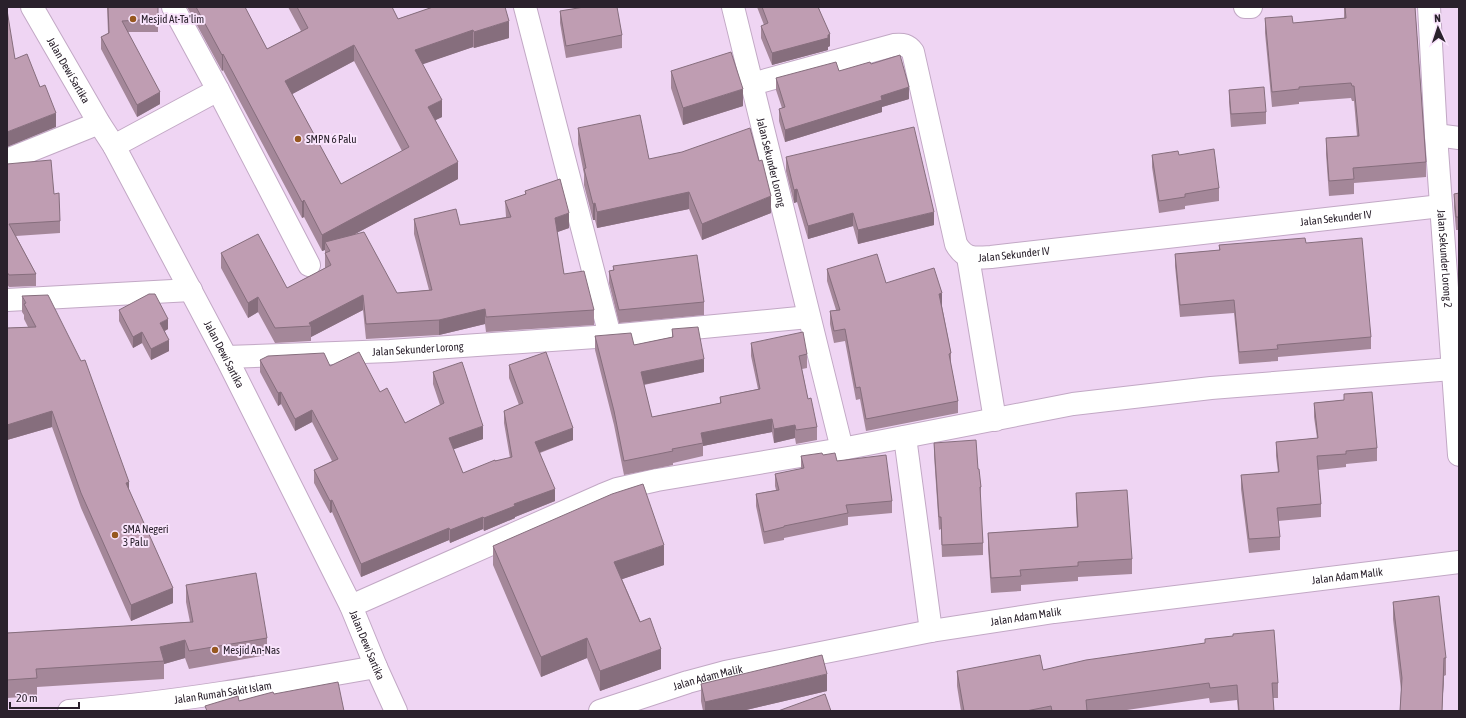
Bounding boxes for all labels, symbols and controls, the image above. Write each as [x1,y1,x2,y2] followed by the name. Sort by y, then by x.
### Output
[1418,8,1458,48] north arrow
[1434,12,1441,24] text: N
[141,13,204,25] place label: Mesjid At-Ta'lim
[128,14,138,24] marker: Mesjid At-Ta'lim
[45,35,92,105] street label: Jalan Dewi Sartika
[755,116,788,209] street label: Jalan Sekunder Lorong
[306,133,357,145] place label: SMPN 6 Palu
[293,134,303,144] marker: SMPN 6 Palu
[1299,208,1373,228] street label: Jalan Sekunder IV
[1435,209,1454,308] street label: Jalan Sekunder Lorong 2
[978,244,1051,264] street label: Jalan Sekunder IV
[202,319,246,390] street label: Jalan Dewi Sartika
[372,340,464,358] street label: Jalan Sekunder Lorong
[123,523,169,548] place label: SMA Negeri 3 Palu
[110,530,120,540] marker: SMA Negeri 3 Palu
[1311,565,1384,586] street label: Jalan Adam Malik
[990,605,1062,628] street label: Jalan Adam Malik
[347,609,387,681] street label: Jalan Dewi Sartika
[223,644,280,656] place label: Mesjid An-Nas
[210,645,220,655] marker: Mesjid An-Nas
[671,663,744,693] street label: Jalan Adam Malik
[173,679,273,706] street label: Jalan Rumah Sakit Islam
[10,684,79,710] scale bar
[16,691,38,705] text: 20 m

